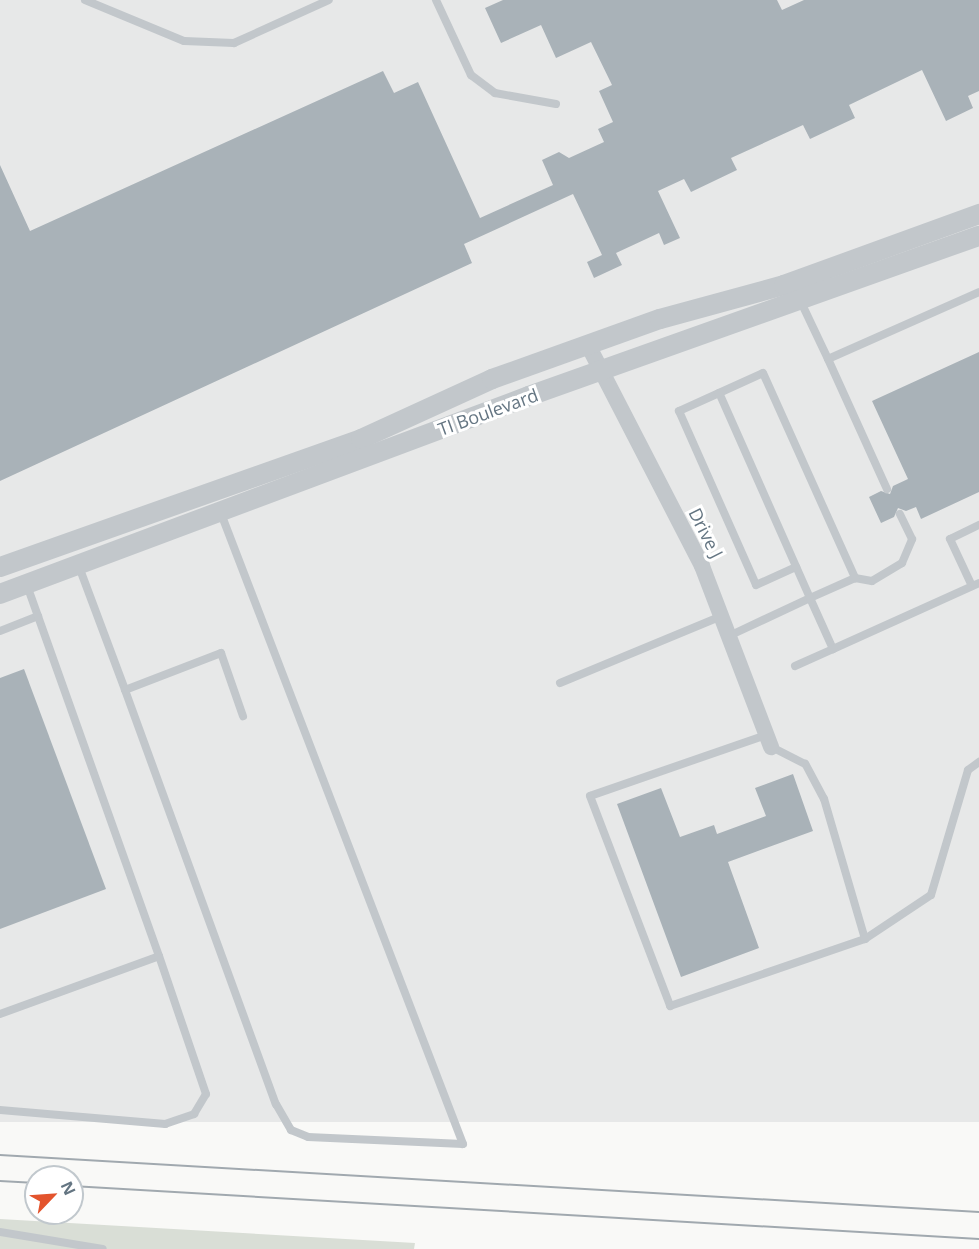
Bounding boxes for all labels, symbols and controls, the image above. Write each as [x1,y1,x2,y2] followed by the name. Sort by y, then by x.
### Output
[435,384,541,440] street label: TI Boulevard
[684,504,728,562] street label: Drive J
[24,1165,84,1225] north arrow
[56,1178,81,1199] text: N

